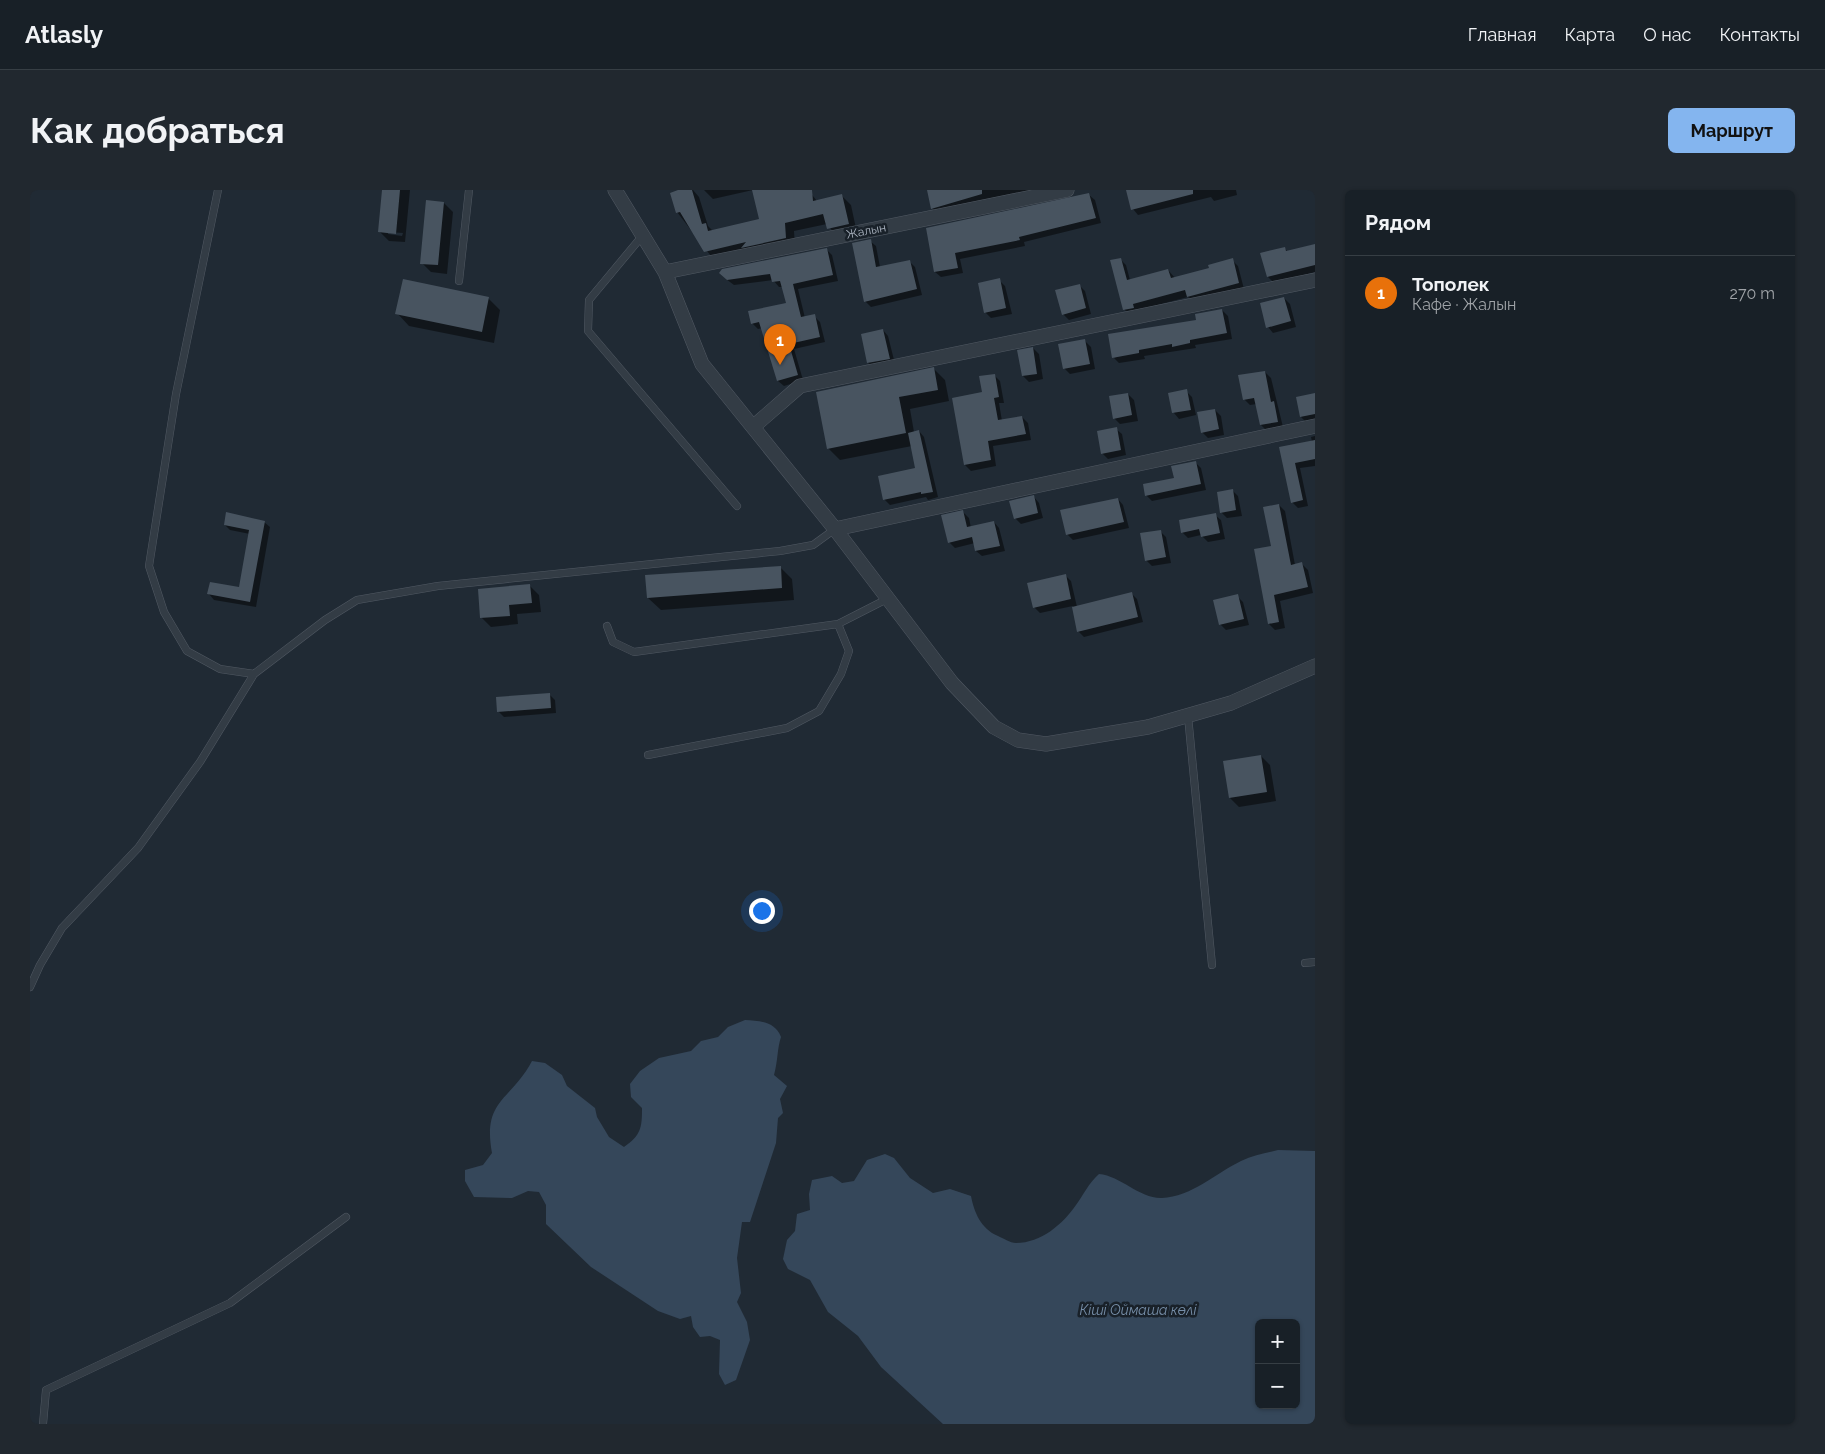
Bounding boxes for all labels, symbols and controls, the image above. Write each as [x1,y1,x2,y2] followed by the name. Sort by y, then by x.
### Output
[25,20,103,49] text: Atlasly
[1468,24,1536,45] text: Главная
[1564,24,1615,45] text: Карта
[1643,24,1691,45] text: О нас
[1719,24,1800,45] text: Контакты
[1668,108,1795,153] button: Маршрут
[30,110,285,151] text: Как добраться
[1365,210,1431,235] text: Рядом
[845,220,887,242] street label: Жалын
[1412,273,1490,295] text: Тополек
[1377,284,1385,303] text: 1
[1730,284,1775,303] text: 270 m
[1412,295,1516,314] text: Кафе · Жалын
[764,324,796,365] pin: 1
[749,898,775,924] your location
[1080,1302,1197,1318] water label: Кіші Оймаша көлi
[1255,1319,1300,1409] map controls
[1255,1319,1300,1364] button: +
[1255,1364,1300,1409] button: −

